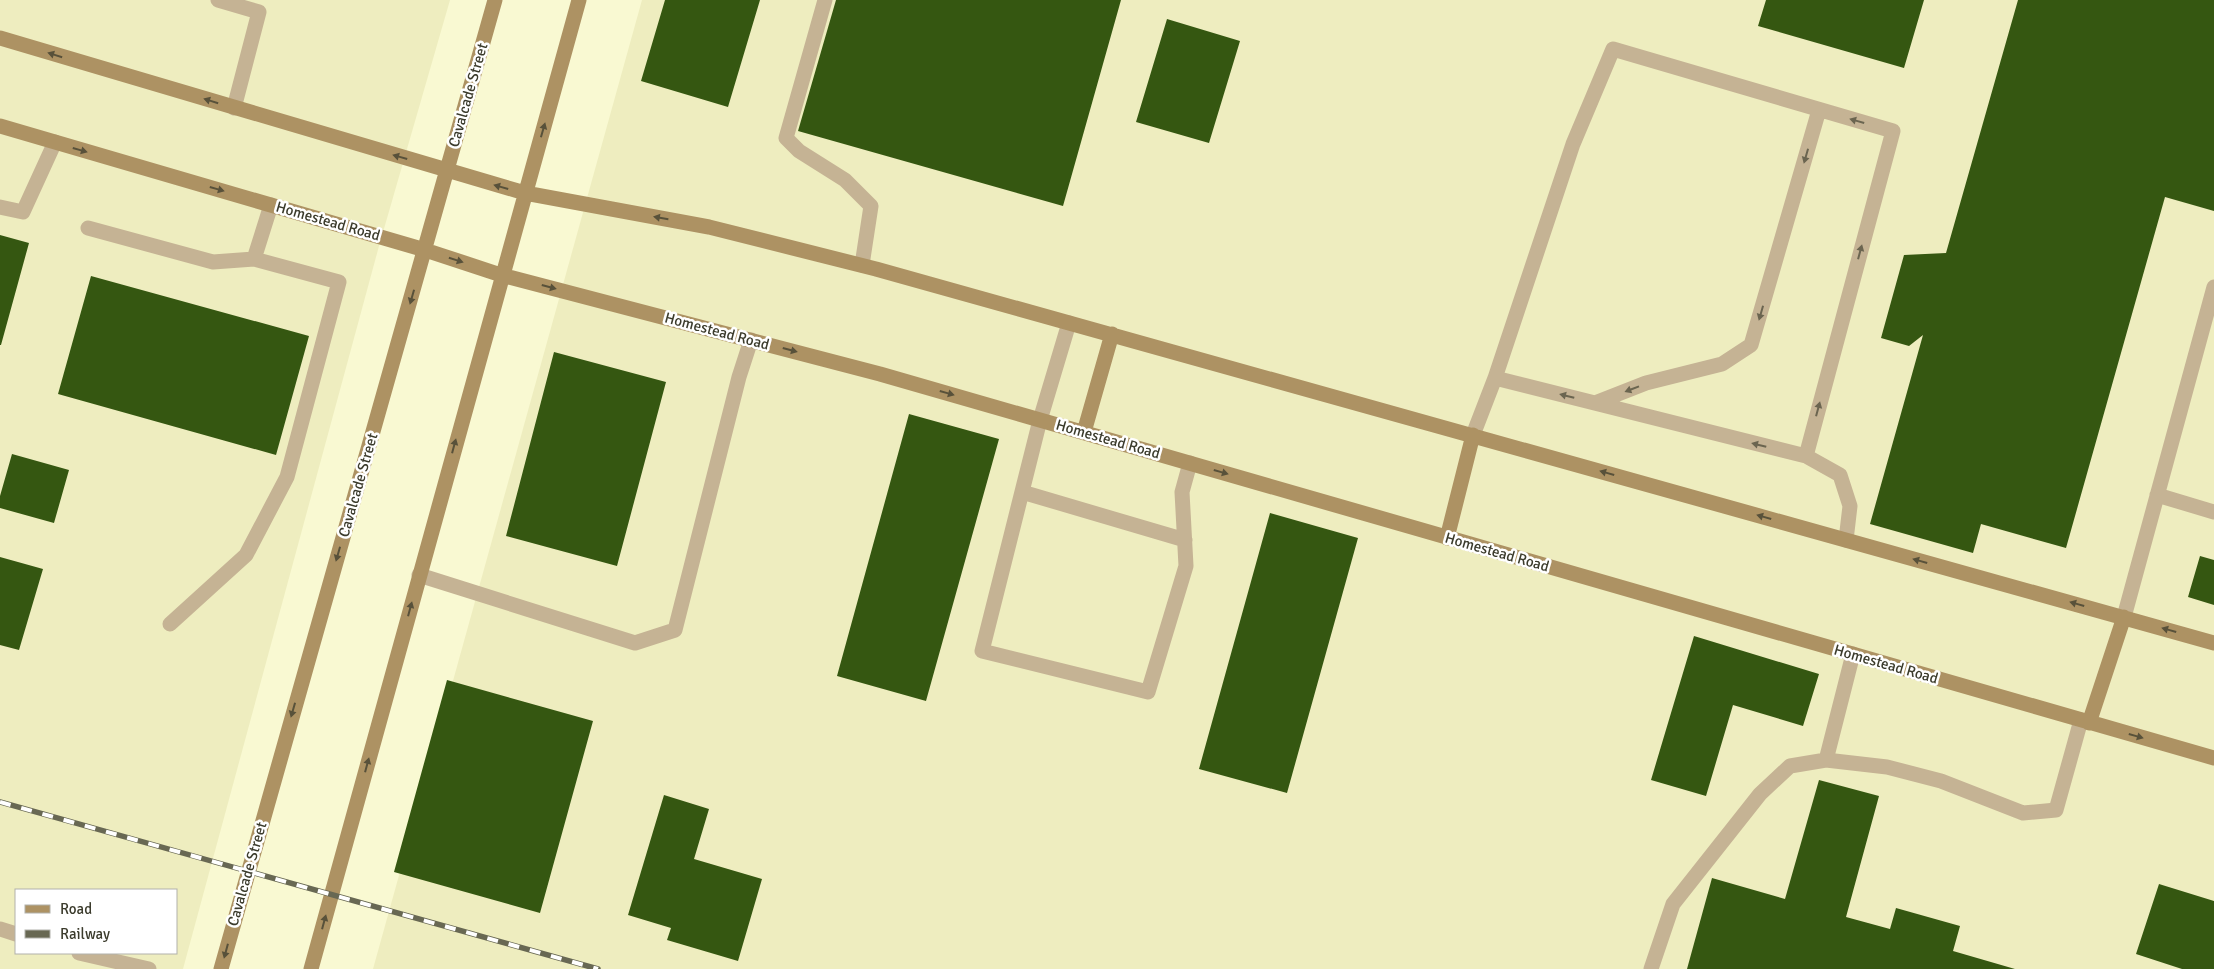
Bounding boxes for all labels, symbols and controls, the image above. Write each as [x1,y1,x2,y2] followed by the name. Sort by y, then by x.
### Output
[445,41,491,149] street label: Cavalcade Street
[47,50,62,58] one-way arrow
[203,97,218,105] one-way arrow
[1850,116,1865,124] one-way arrow
[539,122,547,137] one-way arrow
[73,146,88,154] one-way arrow
[1801,149,1809,164] one-way arrow
[393,153,408,161] one-way arrow
[494,182,509,190] one-way arrow
[209,185,224,193] one-way arrow
[274,198,382,244] street label: Homestead Road
[652,213,668,221] one-way arrow
[1857,245,1865,260] one-way arrow
[449,257,464,264] one-way arrow
[541,283,556,291] one-way arrow
[408,289,416,305] one-way arrow
[1756,305,1764,320] one-way arrow
[663,308,771,354] street label: Homestead Road
[783,346,798,354] one-way arrow
[1624,385,1639,393] one-way arrow
[940,389,955,397] one-way arrow
[1559,392,1574,400] one-way arrow
[1815,402,1823,417] one-way arrow
[1054,416,1162,462] street label: Homestead Road
[335,431,381,539] street label: Cavalcade Street
[451,439,459,454] one-way arrow
[1751,440,1766,448] one-way arrow
[1214,468,1229,476] one-way arrow
[1600,469,1615,477] one-way arrow
[1756,512,1771,520] one-way arrow
[1443,529,1551,575] street label: Homestead Road
[334,547,342,562] one-way arrow
[1913,556,1928,564] one-way arrow
[2069,600,2084,608] one-way arrow
[406,601,414,616] one-way arrow
[2161,626,2176,634] one-way arrow
[1832,641,1940,687] street label: Homestead Road
[289,703,297,718] one-way arrow
[2129,732,2144,740] one-way arrow
[363,758,371,773] one-way arrow
[224,820,270,928] street label: Cavalcade Street
[15,889,178,954] legend
[60,900,92,918] text: Road
[320,914,328,929] one-way arrow
[60,925,110,943] text: Railway
[221,943,229,958] one-way arrow

